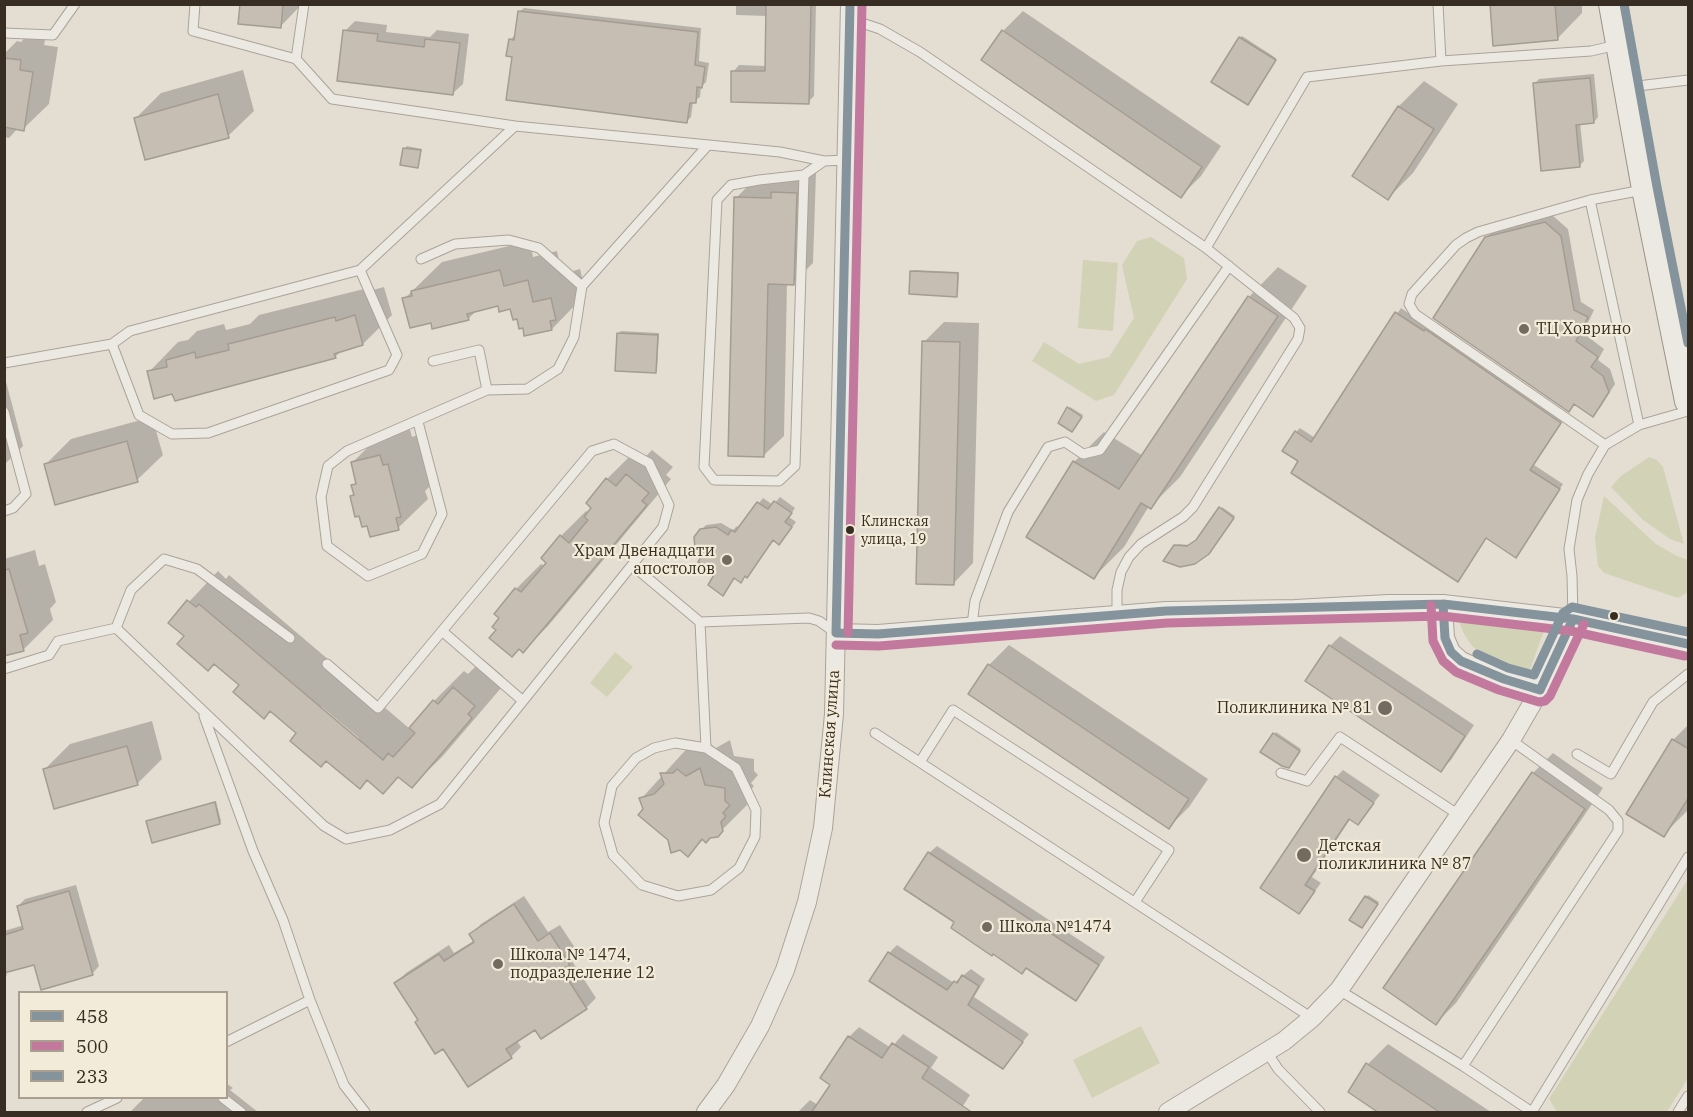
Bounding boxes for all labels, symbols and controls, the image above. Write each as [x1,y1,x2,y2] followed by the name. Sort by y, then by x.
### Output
[1536,319,1631,339] place label: ТЦ Ховрино
[1517,322,1531,336] marker: ТЦ Ховрино
[861,514,929,546] place label: Клинская улица, 19
[844,524,856,536] marker: Клинская улица, 19
[574,541,715,579] place label: Храм Двенадцати апостолов
[720,553,734,567] marker: Храм Двенадцати апостолов
[1608,610,1620,622] unlabelled marker
[816,669,844,799] street label: Клинская улица
[1217,698,1372,718] place label: Поликлиника № 81
[1376,699,1394,717] marker: Поликлиника № 81
[1318,836,1471,874] place label: Детская поликлиника № 87
[1295,846,1313,864] marker: Детская поликлиника № 87
[999,917,1112,937] place label: Школа №1474
[980,920,994,934] marker: Школа №1474
[510,945,655,983] place label: Школа № 1474, подразделение 12
[491,957,505,971] marker: Школа № 1474, подразделение 12
[18,991,228,1099] legend
[76,1005,108,1028] text: 458
[76,1035,108,1058] text: 500
[76,1065,108,1088] text: 233

